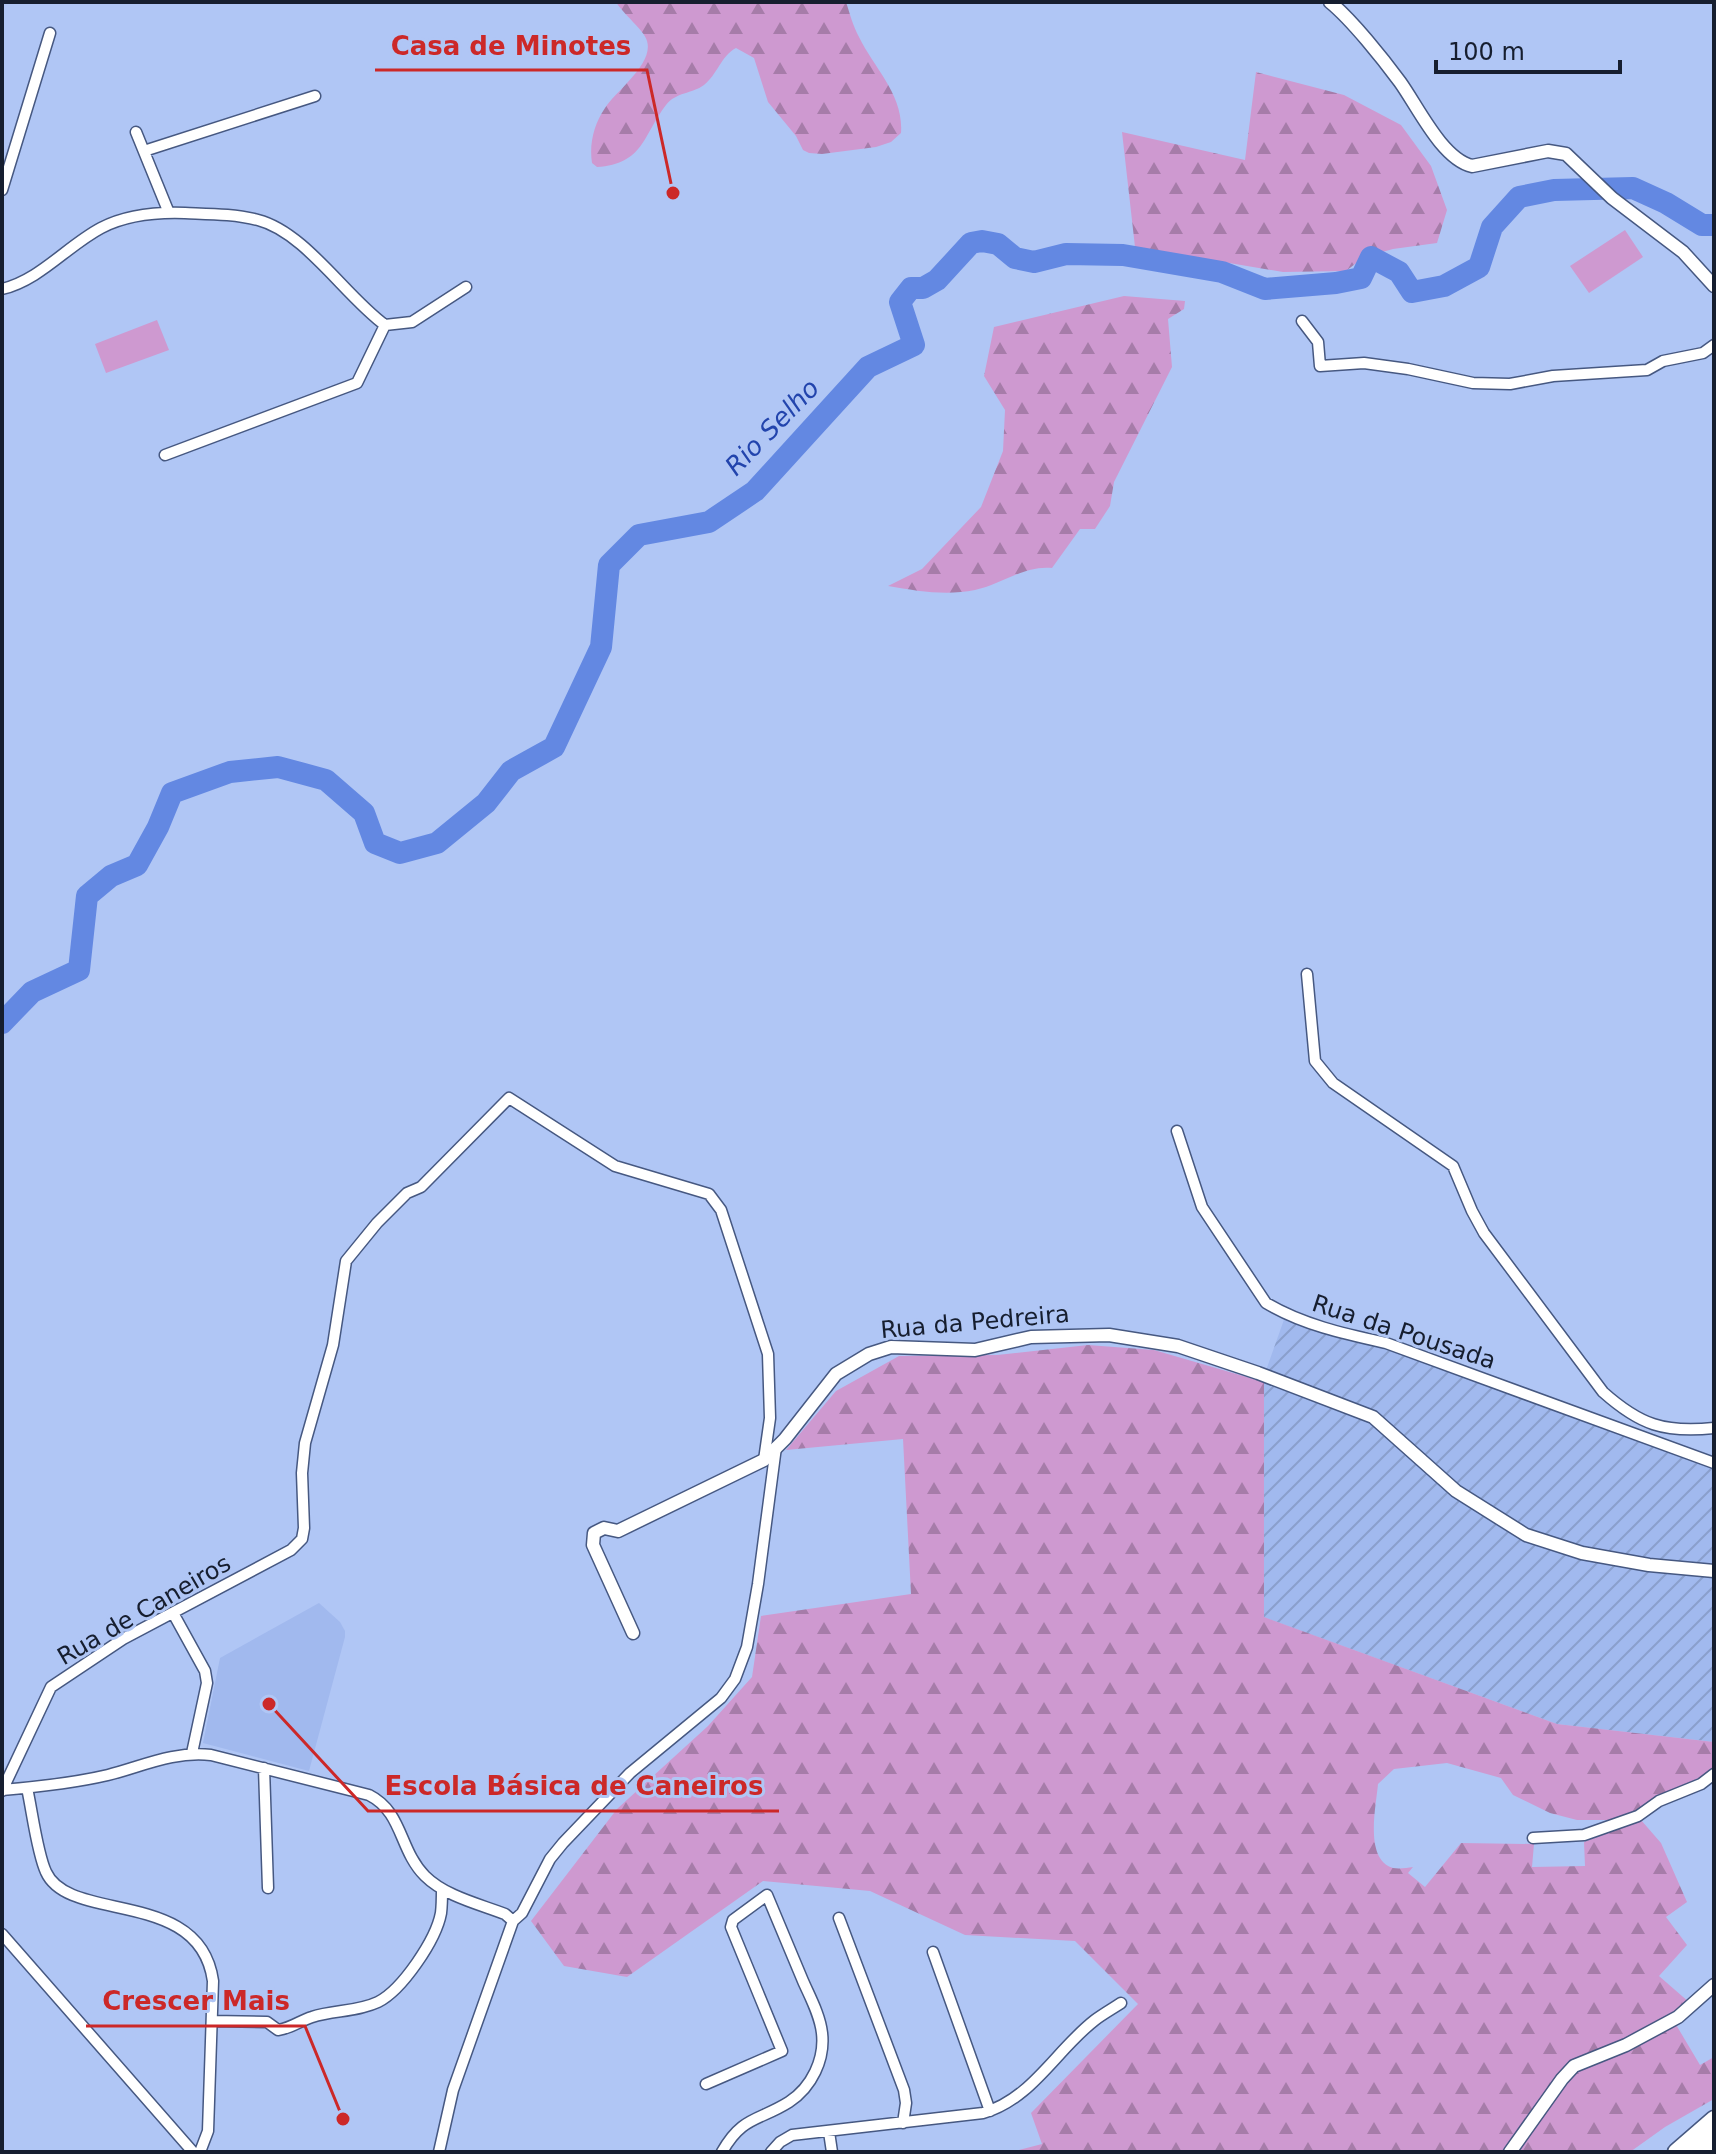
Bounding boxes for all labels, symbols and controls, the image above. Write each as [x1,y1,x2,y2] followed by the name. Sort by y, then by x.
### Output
[375,20,647,70] callout: Casa de Minotes
[1436,24,1620,74] scale bar
[391,31,631,61] text: Casa de Minotes
[1448,38,1525,66] text: 100 m
[719,373,825,481] water label: Rio Selho
[1309,1289,1499,1375] street label: Rua da Pousada
[879,1300,1071,1344] street label: Rua da Pedreira
[52,1549,236,1671] street label: Rua de Caneiros
[368,1761,779,1811] callout: Escola Básica de Caneiros
[385,1771,763,1801] text: Escola Básica de Caneiros
[86,1976,305,2026] callout: Crescer Mais
[102,1986,290,2016] text: Crescer Mais

